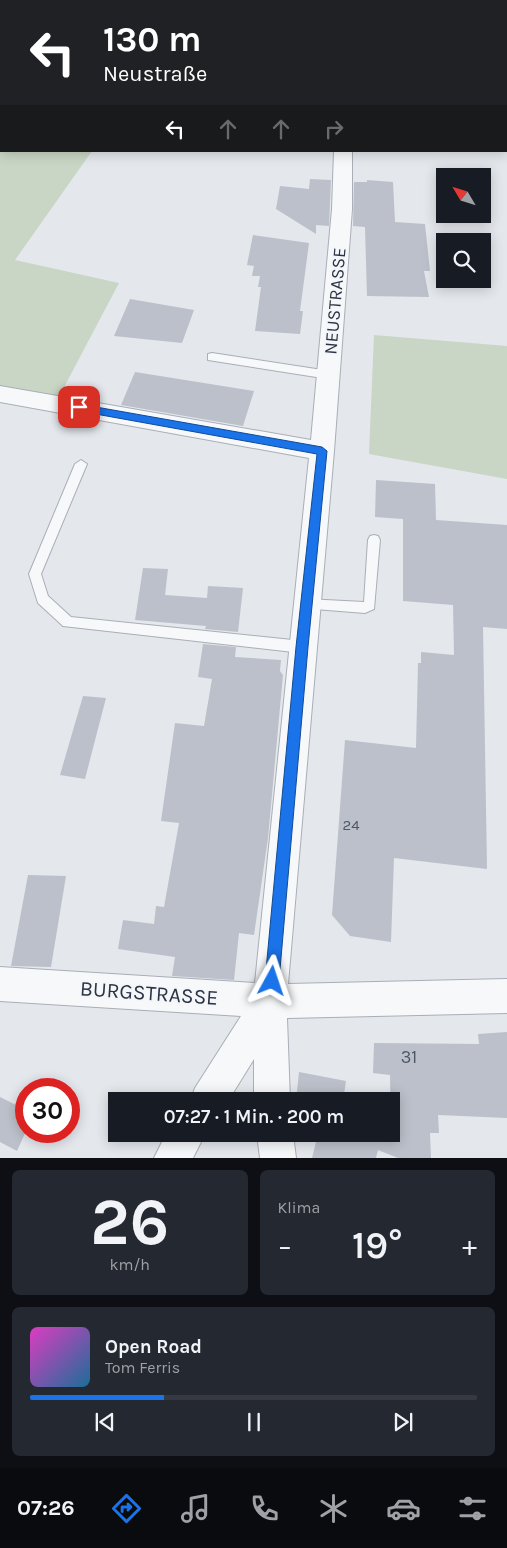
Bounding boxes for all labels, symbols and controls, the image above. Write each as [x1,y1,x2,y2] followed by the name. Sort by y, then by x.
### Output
[103,19,201,60] text: 130 m
[20,20,85,85] icon: left
[103,61,207,87] text: Neustraße
[161,115,189,143] icon: left
[214,115,242,143] icon: ahead
[267,115,295,143] icon: ahead
[320,115,348,143] icon: right
[436,168,491,222] north arrow
[436,168,491,288] map controls
[436,233,491,288] button: search
[319,247,351,355] street label: NEUSTRASSE
[58,386,100,428] pin
[65,393,93,421] icon: arrive
[342,816,360,834] house number: 24
[245,954,297,1006] position arrow
[79,976,219,1010] street label: BURGSTRASSE
[401,1046,417,1068] house number: 31
[15,1078,80,1143] speed limit sign: 30
[164,1106,344,1128] text: 07:27 · 1 Min. · 200 m
[90,1184,169,1260] text: 26
[278,1198,320,1217] text: Klima
[352,1223,402,1268] text: 19°
[278,1229,292,1262] text: −
[462,1229,477,1262] text: +
[109,1255,150,1274] text: km/h
[105,1336,202,1358] text: Open Road
[105,1358,180,1377] text: Tom Ferris
[91,1408,119,1436] icon: previous
[240,1408,268,1436] icon: pause
[389,1408,417,1436] icon: next
[109,1491,144,1526] icon: directions
[178,1491,213,1526] icon: music
[247,1491,282,1526] icon: phone
[316,1491,351,1526] icon: climate
[386,1491,421,1526] icon: car
[455,1491,490,1526] icon: filters
[17,1495,75,1521] text: 07:26

